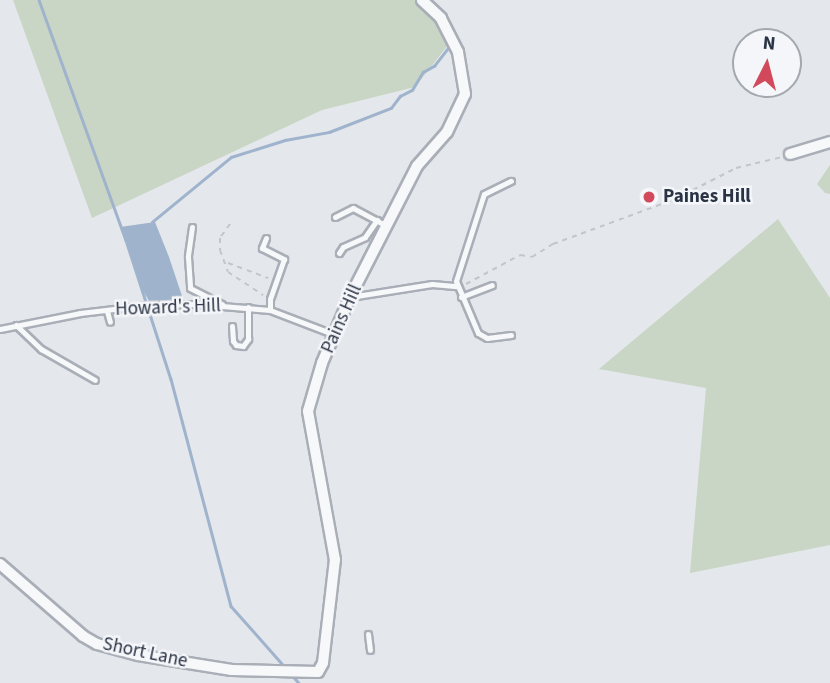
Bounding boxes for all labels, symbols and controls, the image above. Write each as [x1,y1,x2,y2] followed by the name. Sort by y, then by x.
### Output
[732,28,802,98] north arrow
[761,30,777,58] text: N
[663,186,751,208] place label: Paines Hill
[641,189,657,205] marker: Paines Hill
[317,281,367,357] street label: Pains Hill
[115,295,221,321] street label: Howard's Hill
[100,633,190,673] street label: Short Lane

